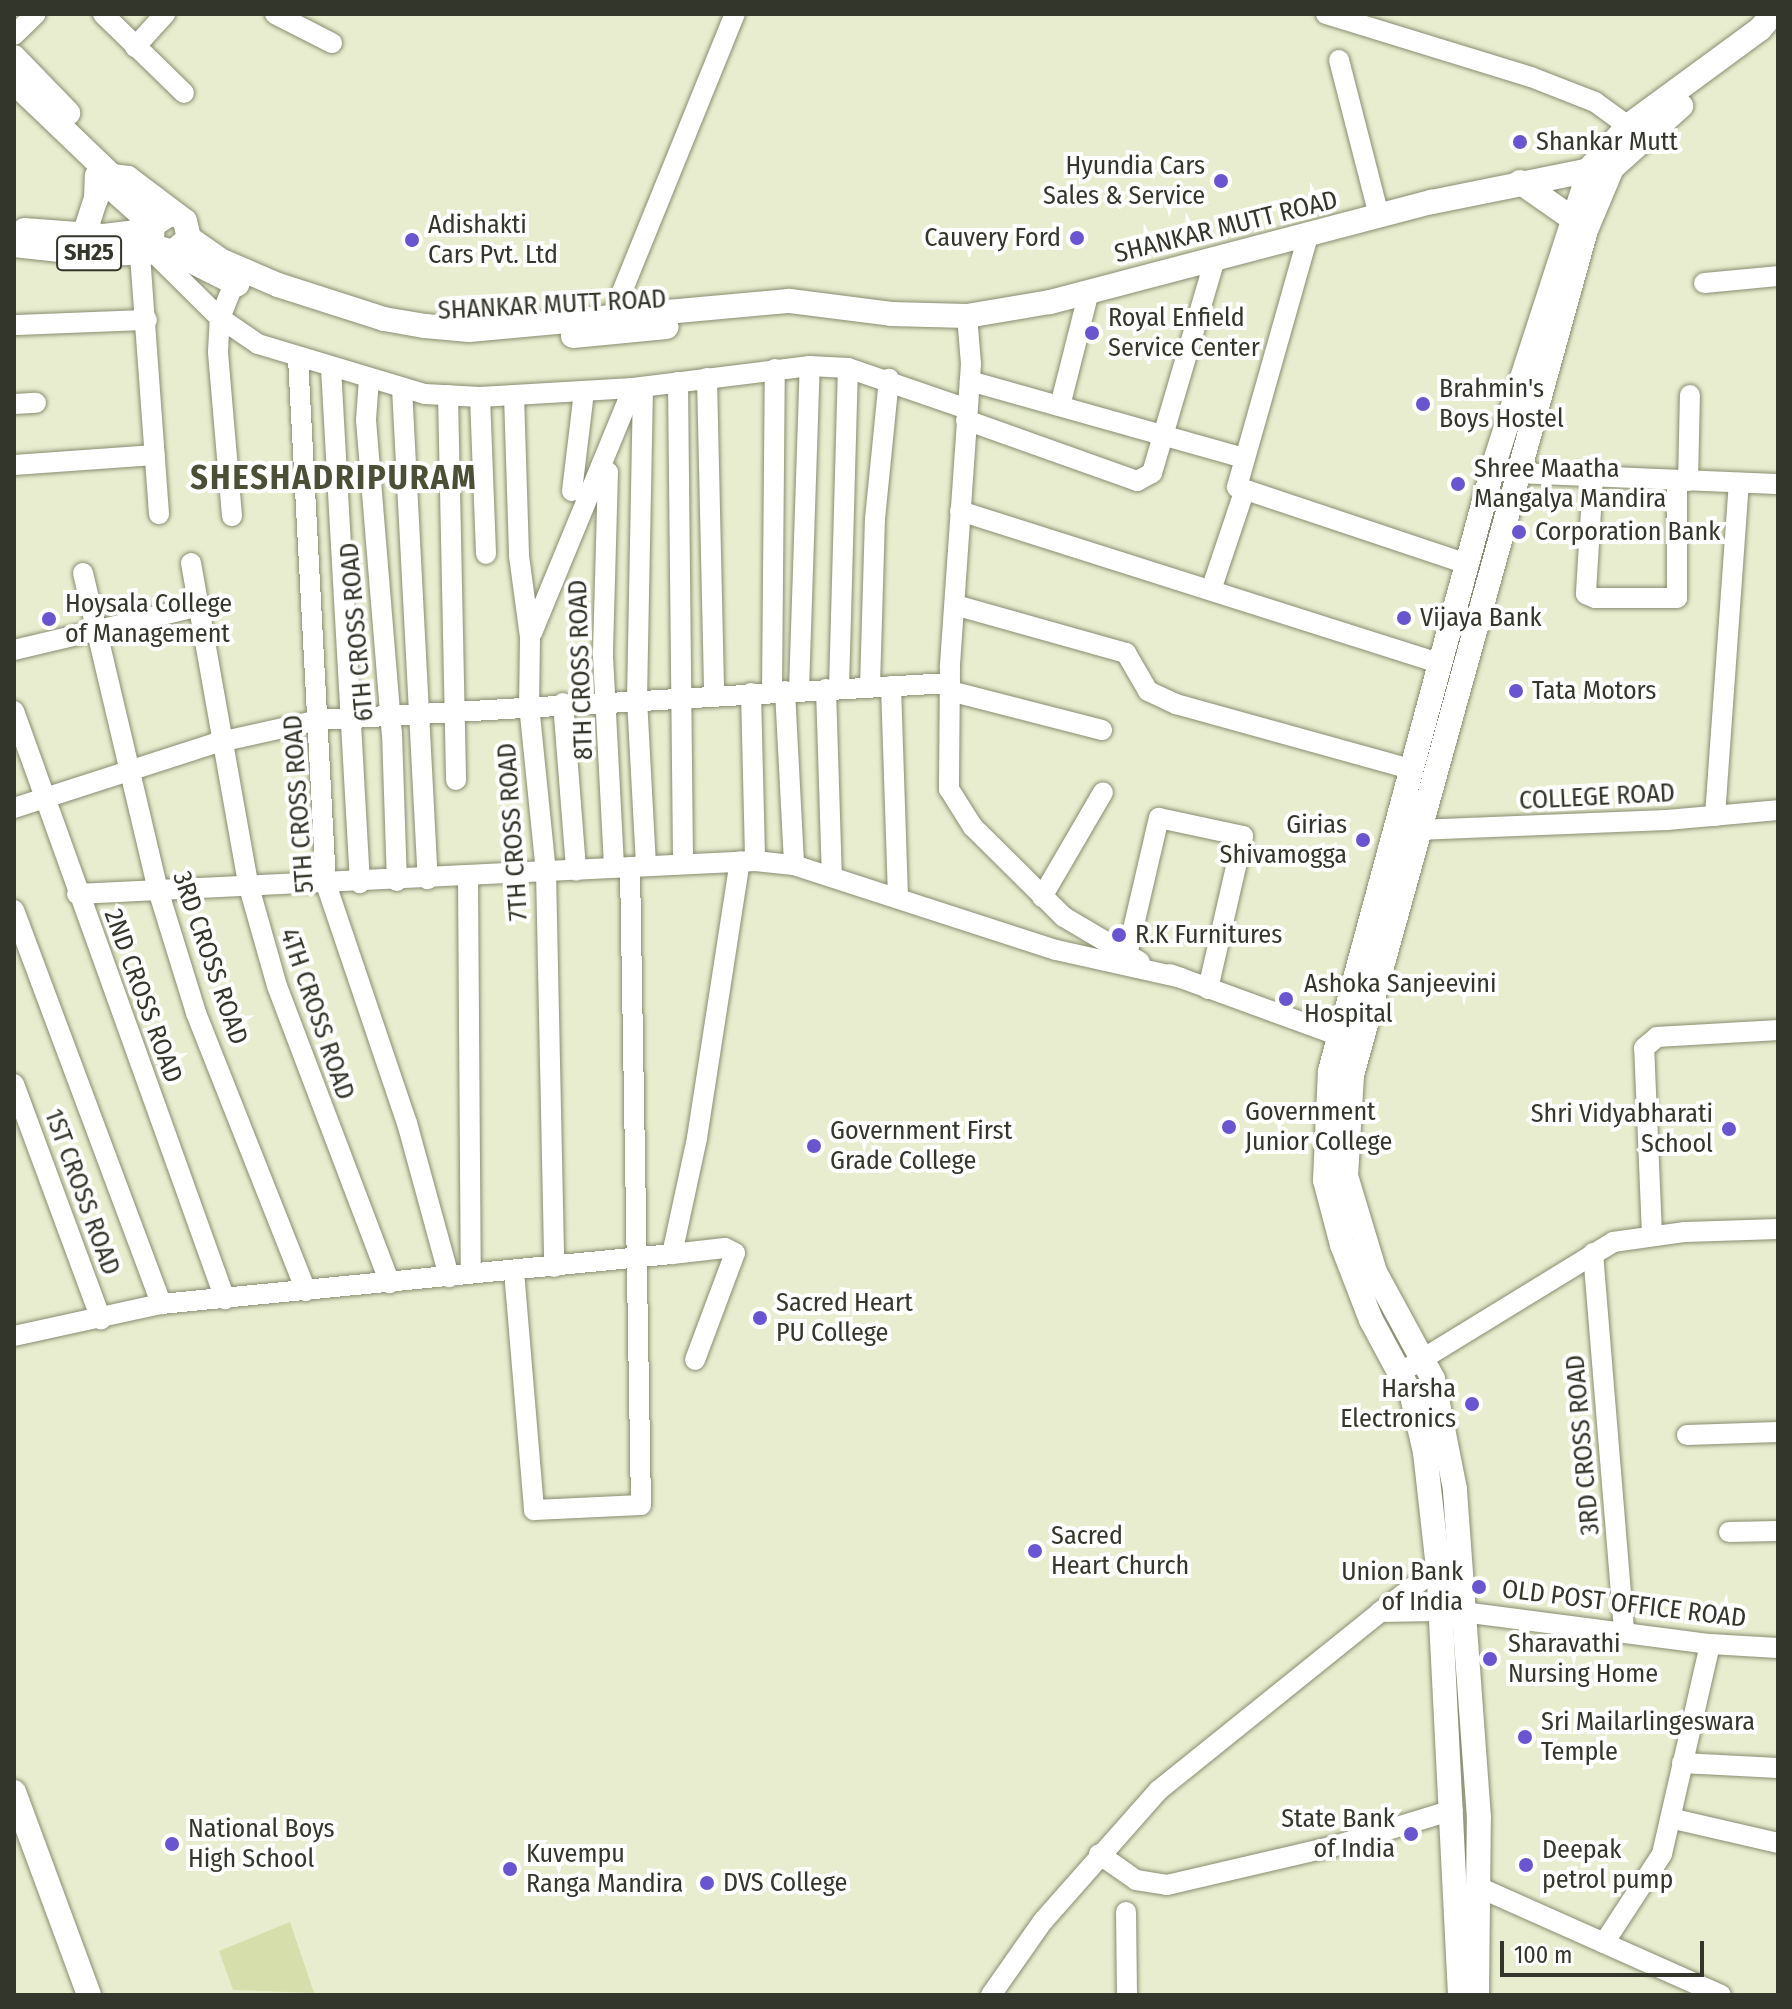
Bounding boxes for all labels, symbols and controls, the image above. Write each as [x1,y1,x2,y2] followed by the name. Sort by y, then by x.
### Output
[1536,126,1678,158] place label: Shankar Mutt
[1511,133,1529,151] marker: Shankar Mutt
[1043,150,1205,212] place label: Hyundia Cars Sales & Service
[1212,172,1230,190] marker: Hyundia Cars Sales & Service
[1111,184,1341,270] street label: SHANKAR MUTT ROAD
[428,209,558,270] place label: Adishakti Cars Pvt. Ltd
[924,222,1061,254] place label: Cauvery Ford
[1068,229,1086,247] marker: Cauvery Ford
[403,231,421,249] marker: Adishakti Cars Pvt. Ltd
[55,233,123,273] road number: SH25
[437,283,667,327] street label: SHANKAR MUTT ROAD
[1108,302,1260,364] place label: Royal Enfield Service Center
[1083,324,1101,342] marker: Royal Enfield Service Center
[1439,373,1564,434] place label: Brahmin's Boys Hostel
[1414,395,1432,413] marker: Brahmin's Boys Hostel
[1474,453,1666,514] place label: Shree Maatha Mangalya Mandira
[190,458,478,498] district label: SHESHADRIPURAM
[1449,475,1467,493] marker: Shree Maatha Mangalya Mandira
[1535,516,1720,548] place label: Corporation Bank
[1510,523,1528,541] marker: Corporation Bank
[334,541,380,723] street label: 6TH CROSS ROAD
[562,579,600,761] street label: 8TH CROSS ROAD
[65,588,232,650] place label: Hoysala College of Management
[1420,602,1542,634] place label: Vijaya Bank
[1395,609,1413,627] marker: Vijaya Bank
[40,610,58,628] marker: Hoysala College of Management
[1532,675,1656,707] place label: Tata Motors
[1507,682,1525,700] marker: Tata Motors
[277,714,321,894] street label: 5TH CROSS ROAD
[491,742,535,922] street label: 7TH CROSS ROAD
[1518,777,1676,817] street label: COLLEGE ROAD
[1220,809,1347,870] place label: Girias Shivamogga
[1354,831,1372,849] marker: Girias Shivamogga
[166,867,254,1049] street label: 3RD CROSS ROAD
[97,905,189,1087] street label: 2ND CROSS ROAD
[1135,919,1282,951] place label: R.K Furnitures
[273,924,361,1104] street label: 4TH CROSS ROAD
[1110,926,1128,944] marker: R.K Furnitures
[1304,968,1497,1030] place label: Ashoka Sanjeevini Hospital
[1275,988,1297,1010] marker: Ashoka Sanjeevini Hospital
[1245,1096,1392,1158] place label: Government Junior College
[1531,1098,1713,1160] place label: Shri Vidyabharati School
[38,1105,126,1279] street label: 1ST CROSS ROAD
[830,1115,1012,1176] place label: Government First Grade College
[1220,1118,1238,1136] marker: Government Junior College
[1720,1120,1738,1138] marker: Shri Vidyabharati School
[805,1137,823,1155] marker: Government First Grade College
[776,1287,913,1348] place label: Sacred Heart PU College
[751,1309,769,1327] marker: Sacred Heart PU College
[1560,1354,1606,1536] street label: 3RD CROSS ROAD
[1340,1373,1456,1434] place label: Harsha Electronics
[1463,1395,1481,1413] marker: Harsha Electronics
[1051,1520,1189,1582] place label: Sacred Heart Church
[1026,1542,1044,1560] marker: Sacred Heart Church
[1341,1556,1463,1618] place label: Union Bank of India
[1500,1574,1748,1634] street label: OLD POST OFFICE ROAD
[1470,1578,1488,1596] marker: Union Bank of India
[1508,1628,1658,1690] place label: Sharavathi Nursing Home
[1479,1648,1501,1670] marker: Sharavathi Nursing Home
[1541,1706,1755,1768] place label: Sri Mailarlingeswara Temple
[1516,1728,1534,1746] marker: Sri Mailarlingeswara Temple
[1281,1803,1395,1864] place label: State Bank of India
[188,1813,335,1874] place label: National Boys High School
[1402,1825,1420,1843] marker: State Bank of India
[1542,1834,1673,1896] place label: Deepak petrol pump
[163,1835,181,1853] marker: National Boys High School
[526,1838,683,1900] place label: Kuvempu Ranga Mandira
[1517,1856,1535,1874] marker: Deepak petrol pump
[501,1860,519,1878] marker: Kuvempu Ranga Mandira
[723,1867,847,1899] place label: DVS College
[698,1874,716,1892] marker: DVS College
[1504,1925,1708,1975] scale bar
[1514,1941,1572,1969] text: 100 m

